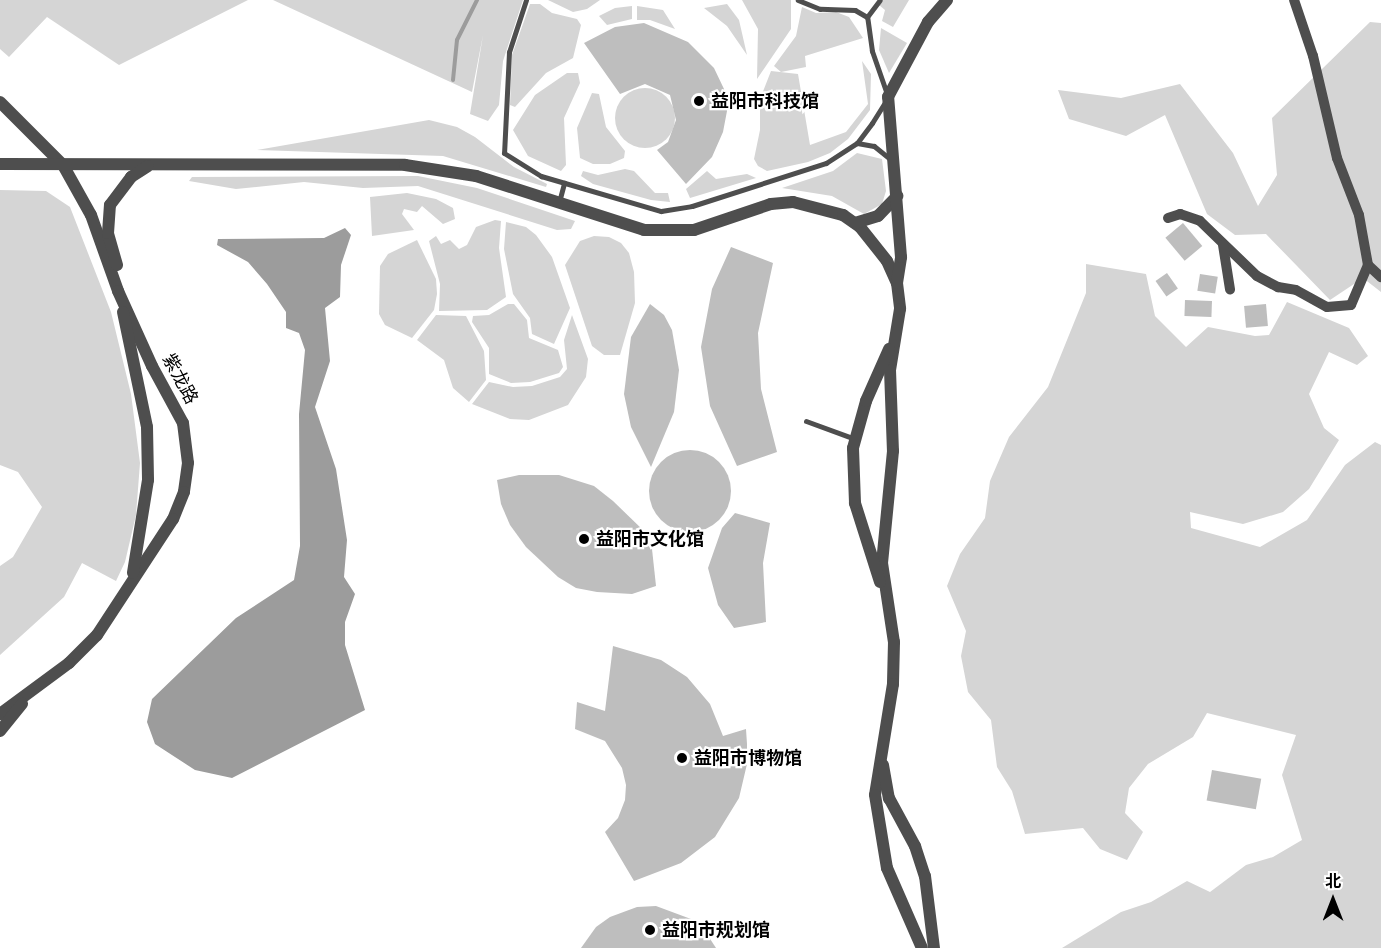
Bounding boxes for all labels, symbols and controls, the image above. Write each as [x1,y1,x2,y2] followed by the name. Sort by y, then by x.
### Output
[711,90,819,112] place label: 益阳市科技馆
[692,94,706,108] marker: 益阳市科技馆
[158,350,202,408] street label: 紫龙路
[596,528,704,550] place label: 益阳市文化馆
[577,532,591,546] marker: 益阳市文化馆
[694,747,802,769] place label: 益阳市博物馆
[675,751,689,765] marker: 益阳市博物馆
[1303,870,1363,930] north arrow
[1325,872,1341,891] text: 北
[662,919,770,941] place label: 益阳市规划馆
[643,923,657,937] marker: 益阳市规划馆

